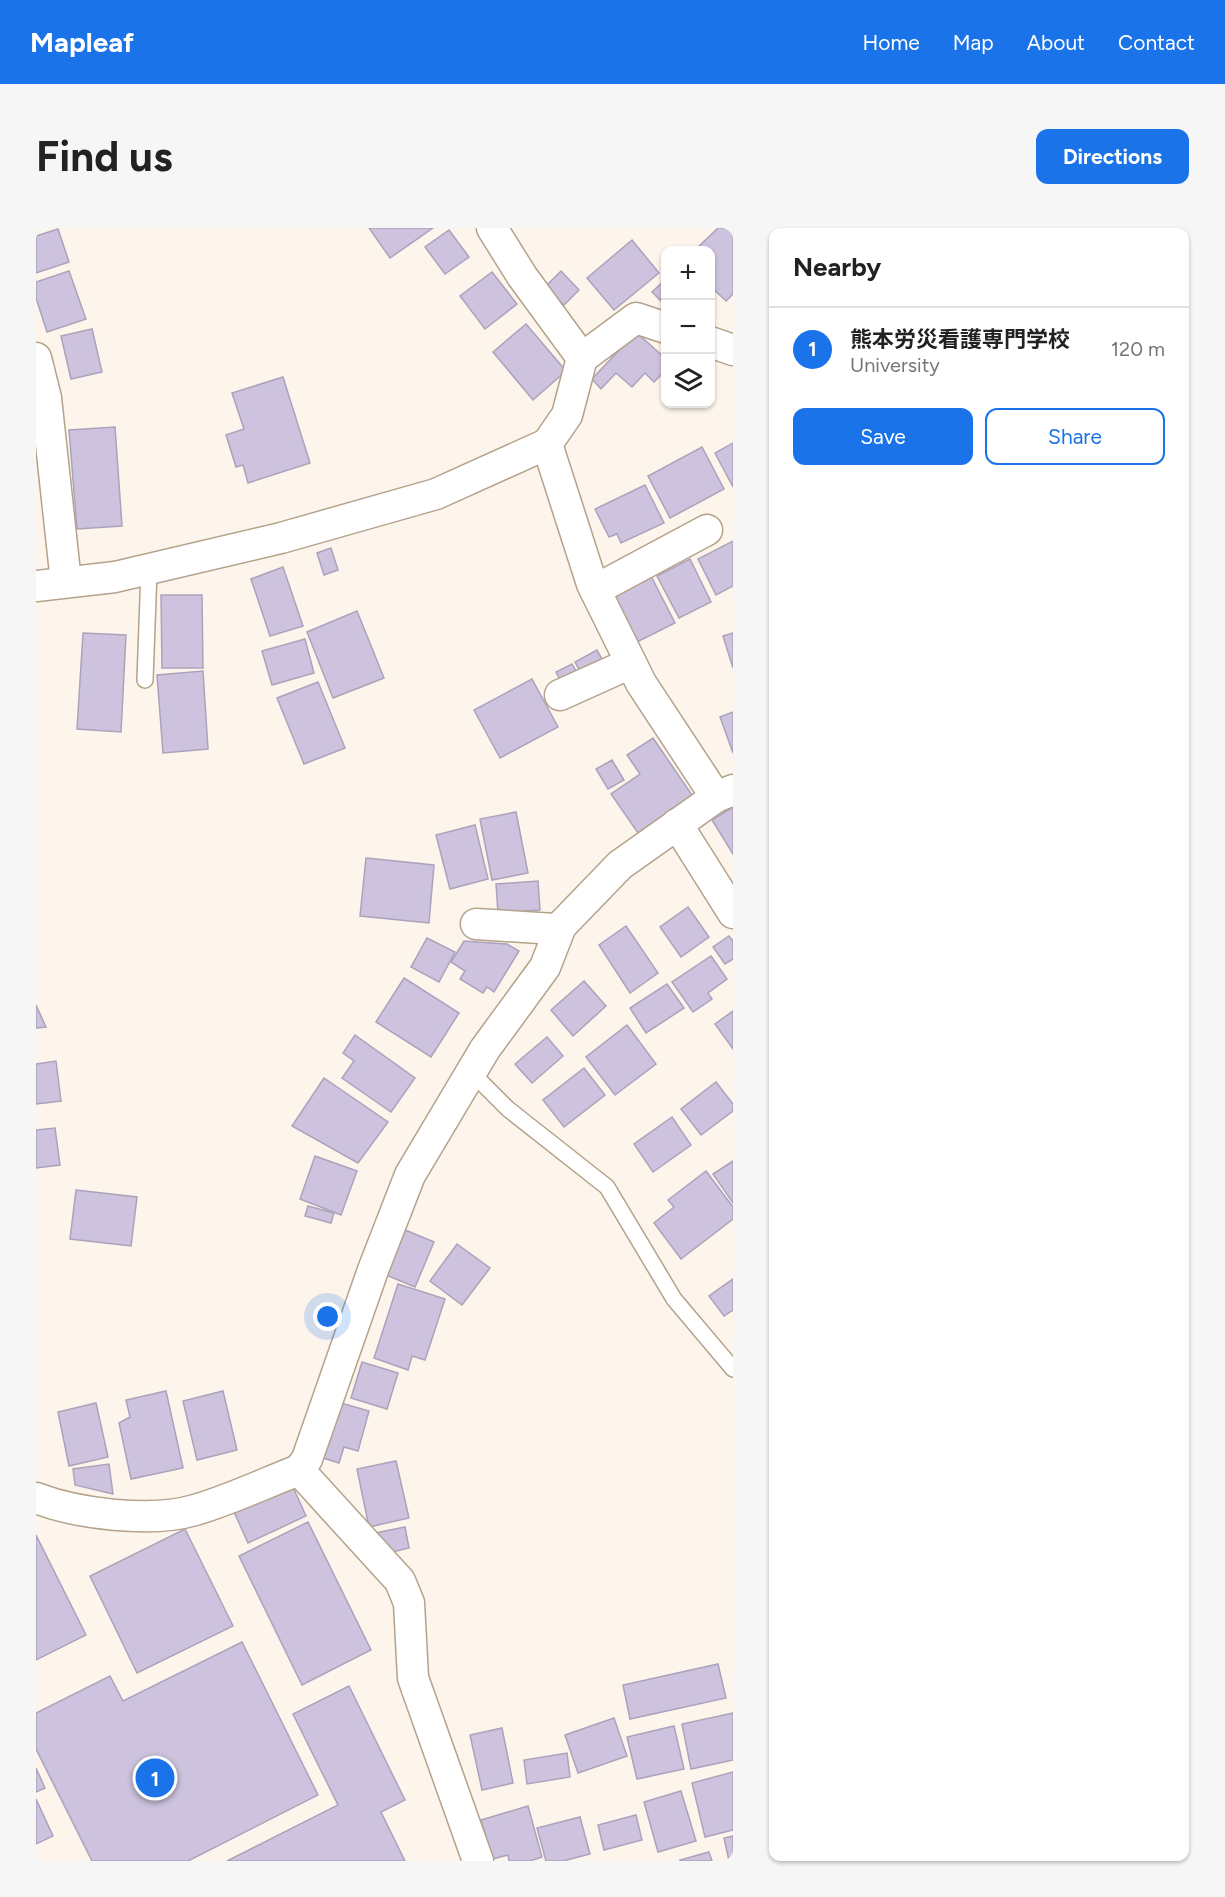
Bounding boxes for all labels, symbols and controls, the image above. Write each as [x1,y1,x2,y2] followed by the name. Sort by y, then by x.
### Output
[30,25,134,59] text: Mapleaf
[863,30,920,55] text: Home
[953,30,994,55] text: Map
[1027,30,1085,55] text: About
[1118,30,1195,55] text: Contact
[1036,129,1189,184] button: Directions
[36,131,173,182] text: Find us
[661,246,715,408] map controls
[661,246,715,300] button: +
[793,251,881,283] text: Nearby
[661,300,715,354] button: −
[850,326,1070,353] text: 熊本労災看護専門学校
[808,337,817,361] text: 1
[1111,337,1165,361] text: 120 m
[850,353,940,377] text: University
[661,354,715,408] button: layers
[793,408,973,465] button: Save
[985,408,1165,465] button: Share
[313,1302,342,1331] your location
[136,1756,174,1800] pin: 1

